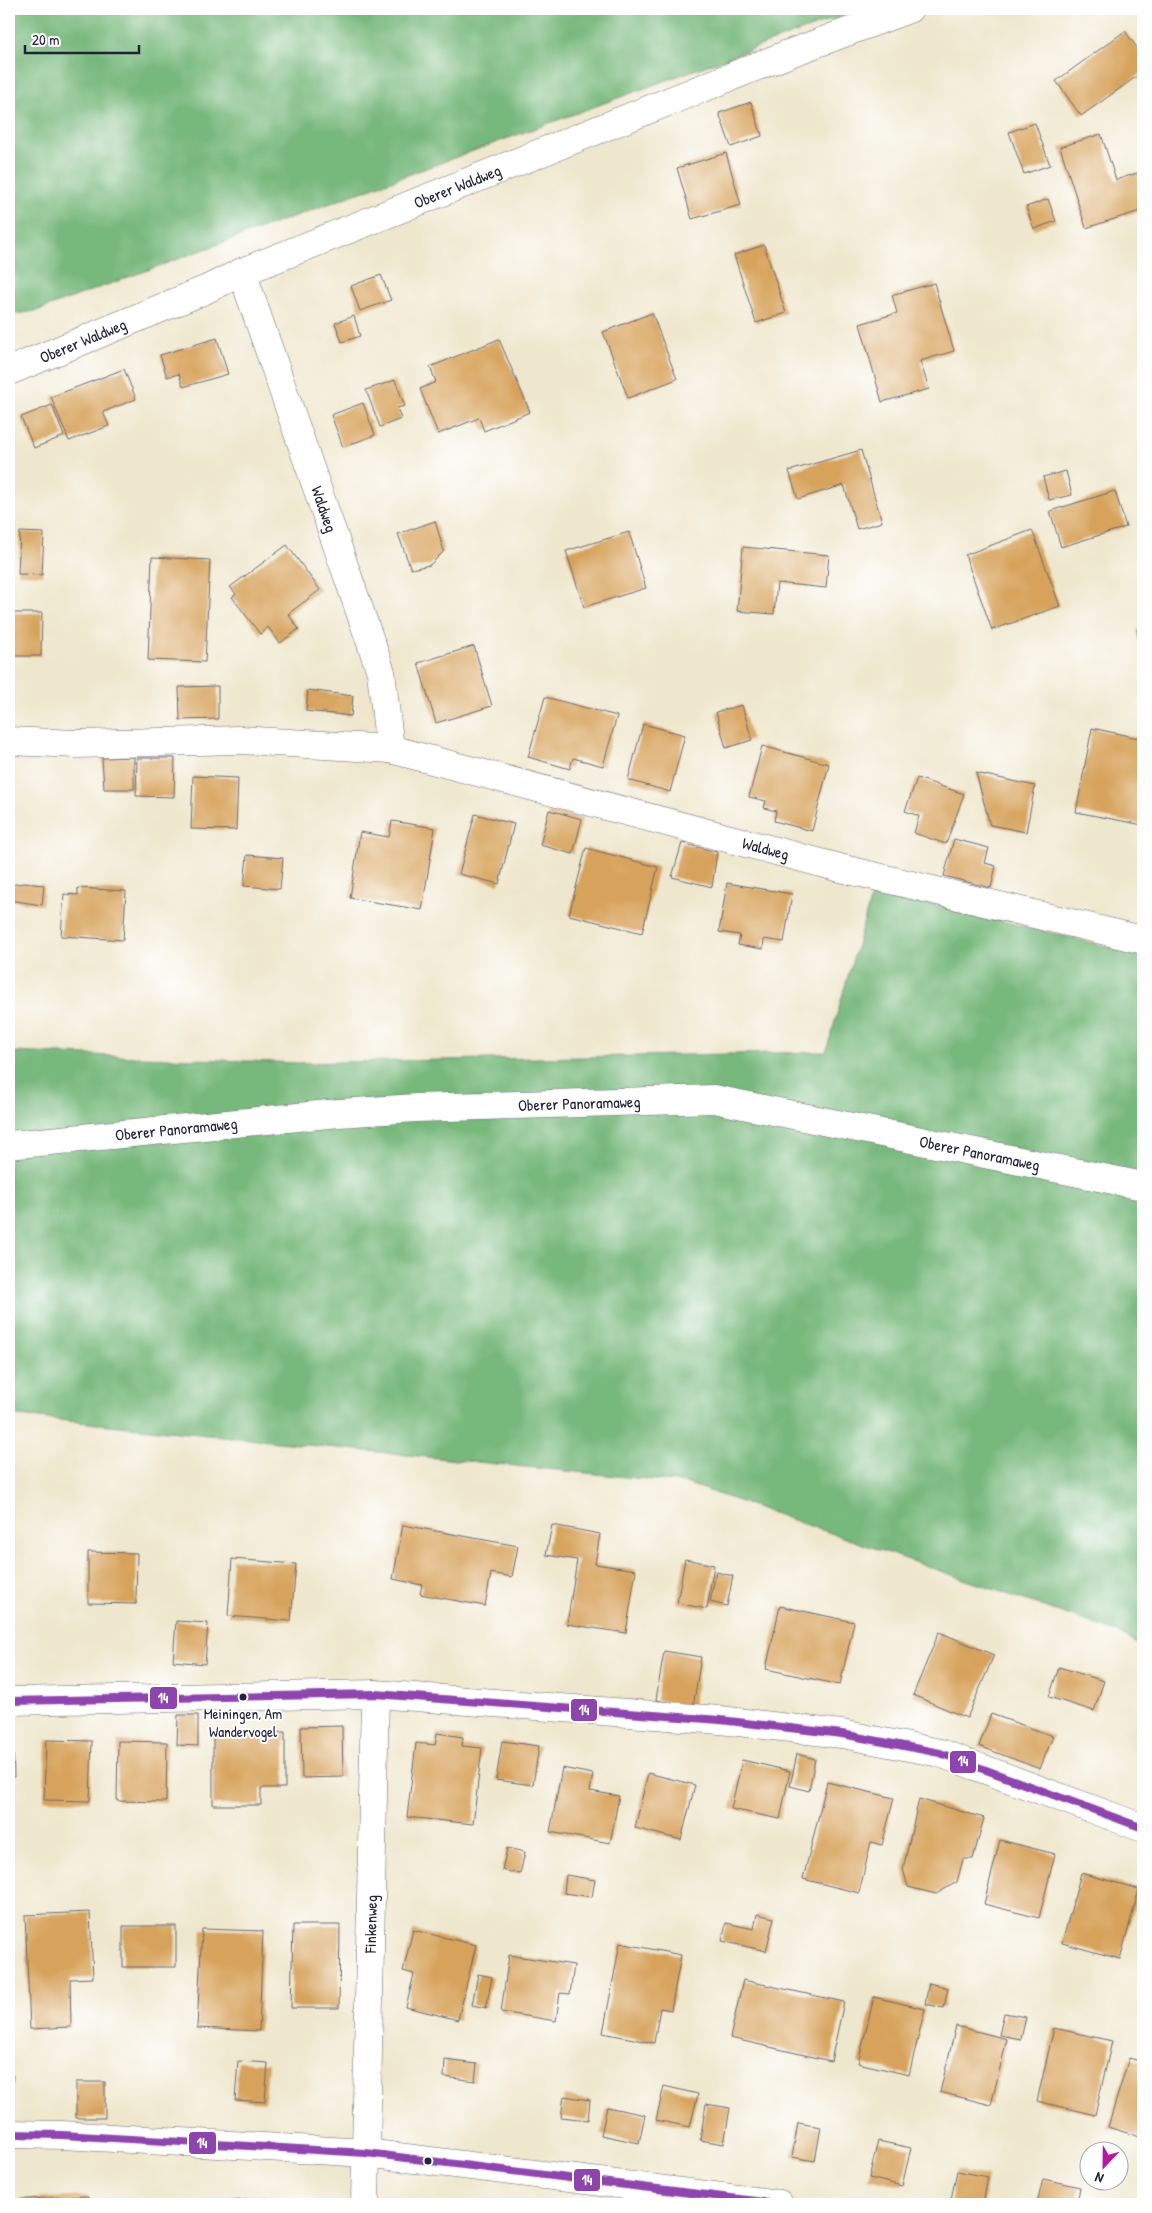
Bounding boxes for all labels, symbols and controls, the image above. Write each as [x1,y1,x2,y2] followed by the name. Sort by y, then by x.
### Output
[25,22,139,54] scale bar
[32,29,59,50] text: 20 m
[411,159,504,213] street label: Oberer Waldweg
[36,313,130,368] street label: Oberer Waldweg
[306,483,343,535] street label: Waldweg
[740,832,792,865] street label: Waldweg
[518,1090,641,1116] street label: Oberer Panoramaweg
[114,1112,238,1146] street label: Oberer Panoramaweg
[918,1130,1042,1176] street label: Oberer Panoramaweg
[149,1686,178,1710] line badge: 14
[158,1688,169,1707] text: 14
[238,1692,248,1702] marker: Meiningen, Am Wandervogel
[570,1698,598,1722] line badge: 14
[579,1700,590,1719] text: 14
[204,1703,282,1742] place label: Meiningen, Am Wandervogel
[949,1750,977,1774] line badge: 14
[958,1751,969,1770] text: 14
[359,1895,382,1954] street label: Finkenweg
[188,2131,217,2155] line badge: 14
[197,2133,208,2152] text: 14
[1080,2140,1130,2190] north arrow
[423,2156,433,2166] unlabelled marker
[573,2168,601,2192] line badge: 14
[1091,2168,1106,2189] text: N
[582,2170,593,2189] text: 14

